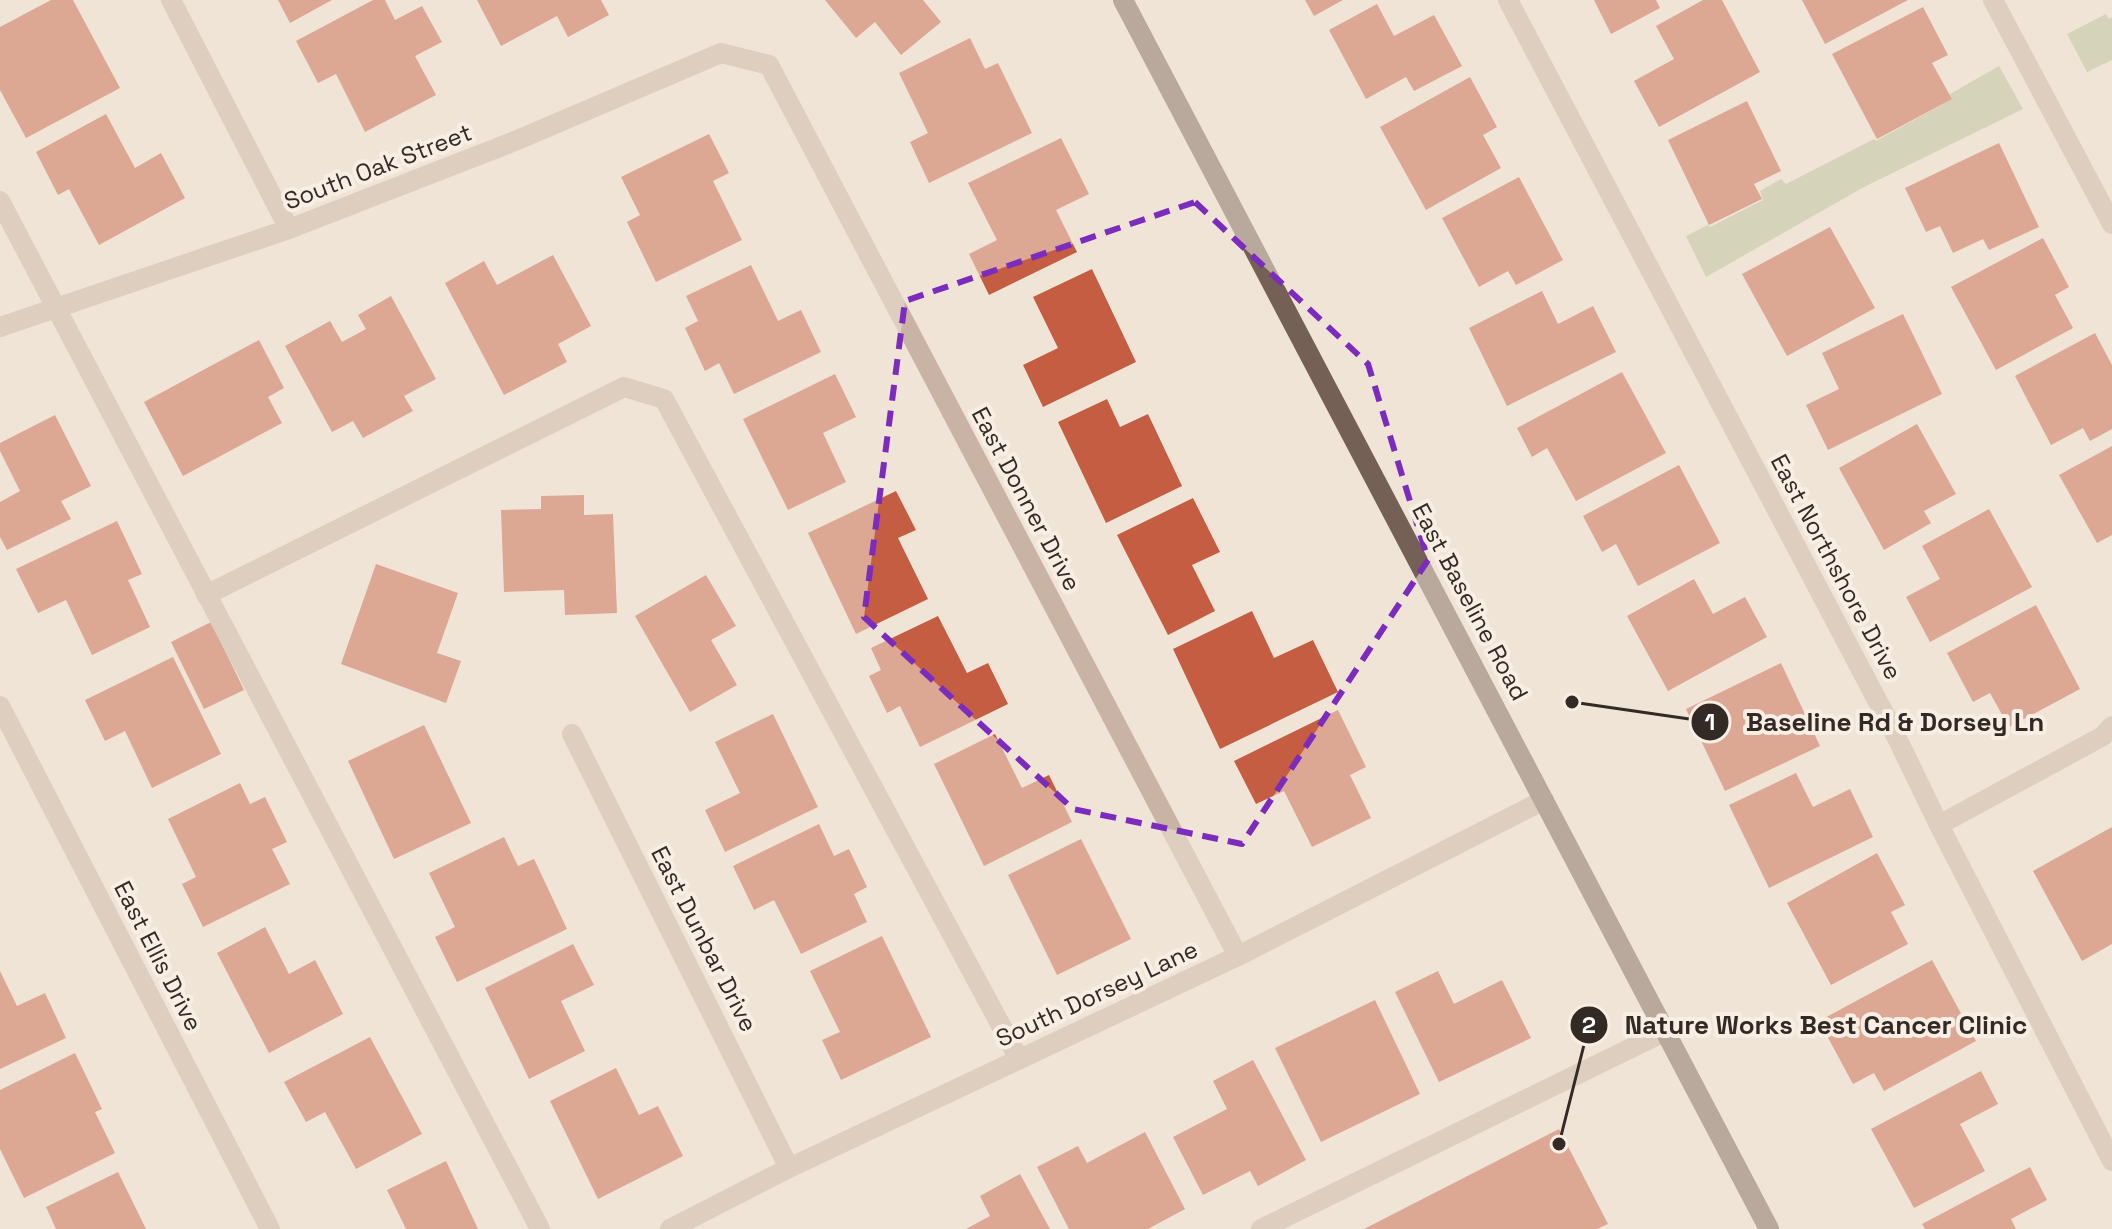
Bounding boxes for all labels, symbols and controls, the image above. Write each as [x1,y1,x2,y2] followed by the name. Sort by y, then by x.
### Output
[280,117,476,217] street label: South Oak Street
[965,401,1088,596] street label: East Donner Drive
[1764,449,1909,685] street label: East Northshore Drive
[1405,498,1536,706] street label: East Baseline Road
[1690,697,2061,747] callout: Baseline Rd & Dorsey Ln
[1746,705,2044,739] text: Baseline Rd & Dorsey Ln
[1705,706,1715,737] text: 1
[644,841,765,1037] street label: East Dunbar Drive
[107,876,210,1036] street label: East Ellis Drive
[991,933,1203,1054] street label: South Dorsey Lane
[1569,1000,2043,1050] callout: Nature Works Best Cancer Clinic
[1625,1008,2027,1042] text: Nature Works Best Cancer Clinic
[1582,1009,1596,1040] text: 2

